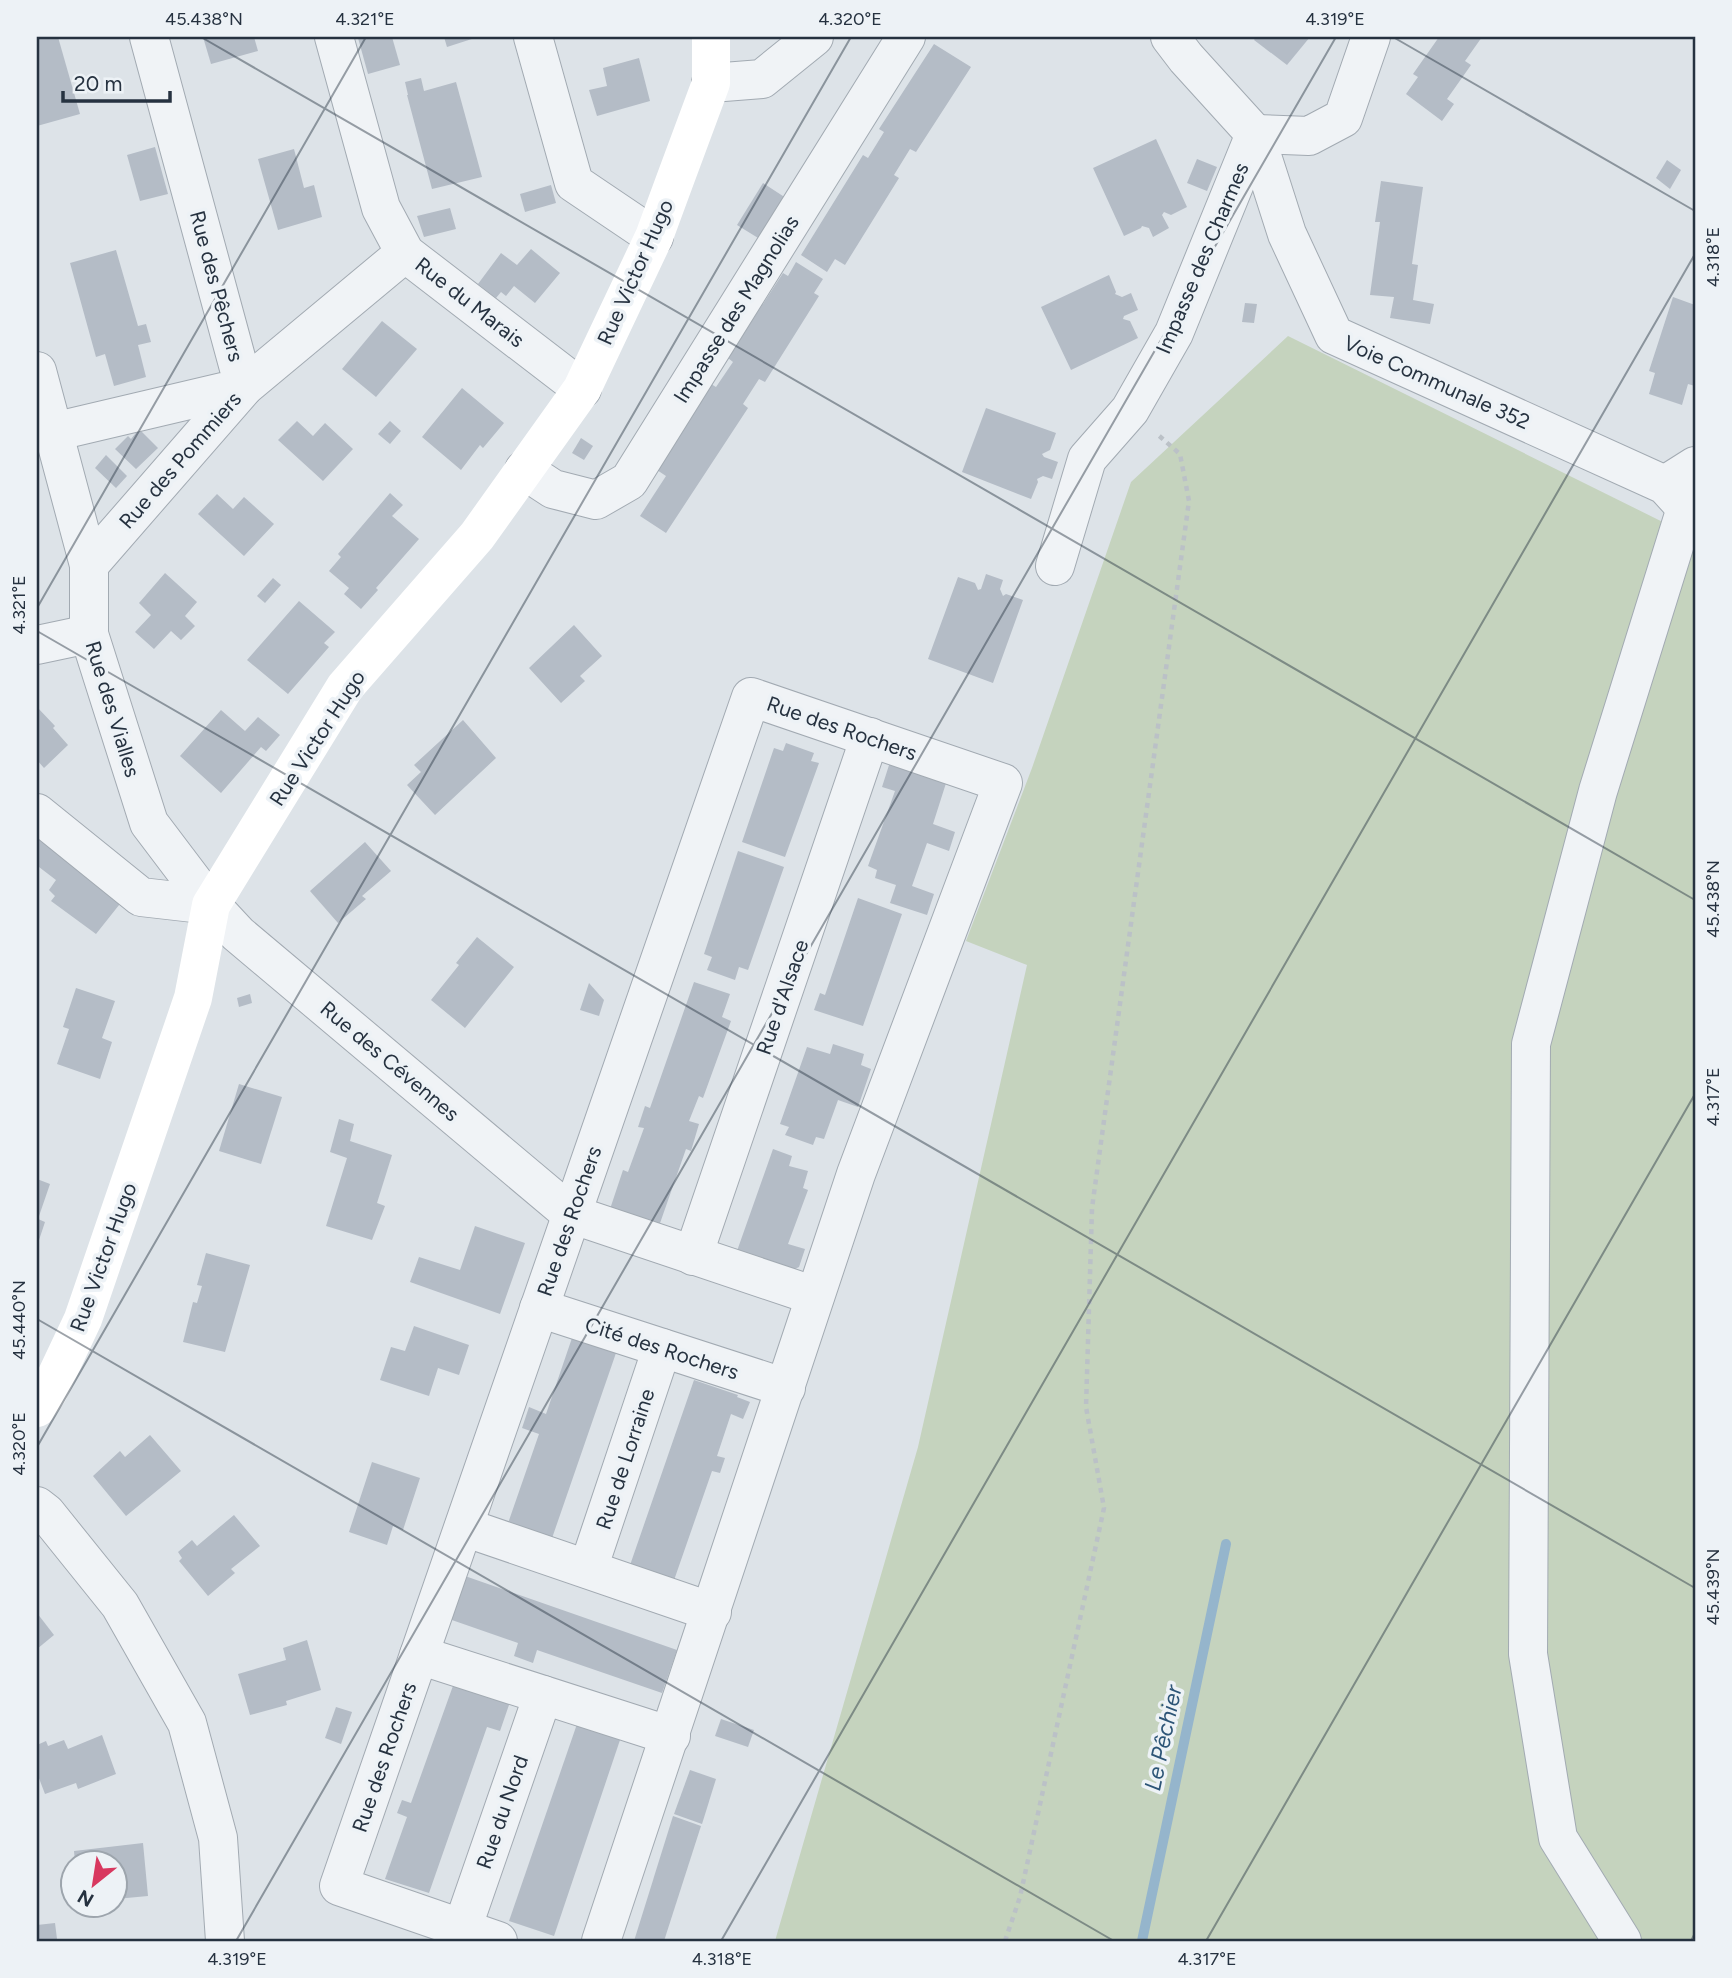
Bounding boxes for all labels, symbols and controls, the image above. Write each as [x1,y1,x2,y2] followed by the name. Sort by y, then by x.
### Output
[165,8,243,30] text: 45.438°N
[335,8,395,30] text: 4.321°E
[818,8,882,30] text: 4.320°E
[1305,8,1365,30] text: 4.319°E
[63,60,170,104] scale bar
[74,71,122,96] text: 20 m
[1150,159,1254,357] street label: Impasse des Charmes
[592,195,678,349] street label: Rue Victor Hugo
[185,208,249,364] street label: Rue des Pêchers
[668,211,804,407] street label: Impasse des Magnolias
[1702,227,1724,287] text: 4.318°E
[410,252,530,352] street label: Rue du Marais
[1340,330,1534,434] street label: Voie Communale 352
[114,386,246,534] street label: Rue des Pommiers
[8,575,30,635] text: 4.321°E
[80,638,146,780] street label: Rue des Vialles
[264,666,370,810] street label: Rue Victor Hugo
[764,691,920,765] street label: Rue des Rochers
[1702,860,1724,938] text: 45.438°N
[751,936,813,1058] street label: Rue d'Alsace
[316,996,464,1126] street label: Rue des Cévennes
[1702,1067,1724,1127] text: 4.317°E
[532,1143,606,1299] street label: Rue des Rochers
[64,1179,142,1335] street label: Rue Victor Hugo
[8,1280,30,1360] text: 45.440°N
[582,1311,742,1385] street label: Cité des Rochers
[590,1385,660,1533] street label: Rue de Lorraine
[8,1412,30,1476] text: 4.320°E
[1702,1548,1724,1626] text: 45.439°N
[347,1679,421,1835] street label: Rue des Rochers
[1138,1682,1188,1793] water label: Le Pêchier
[471,1752,533,1872] street label: Rue du Nord
[60,1848,130,1918] north arrow
[74,1885,98,1912] text: N
[207,1948,267,1970] text: 4.319°E
[692,1948,752,1970] text: 4.318°E
[1177,1948,1237,1970] text: 4.317°E

